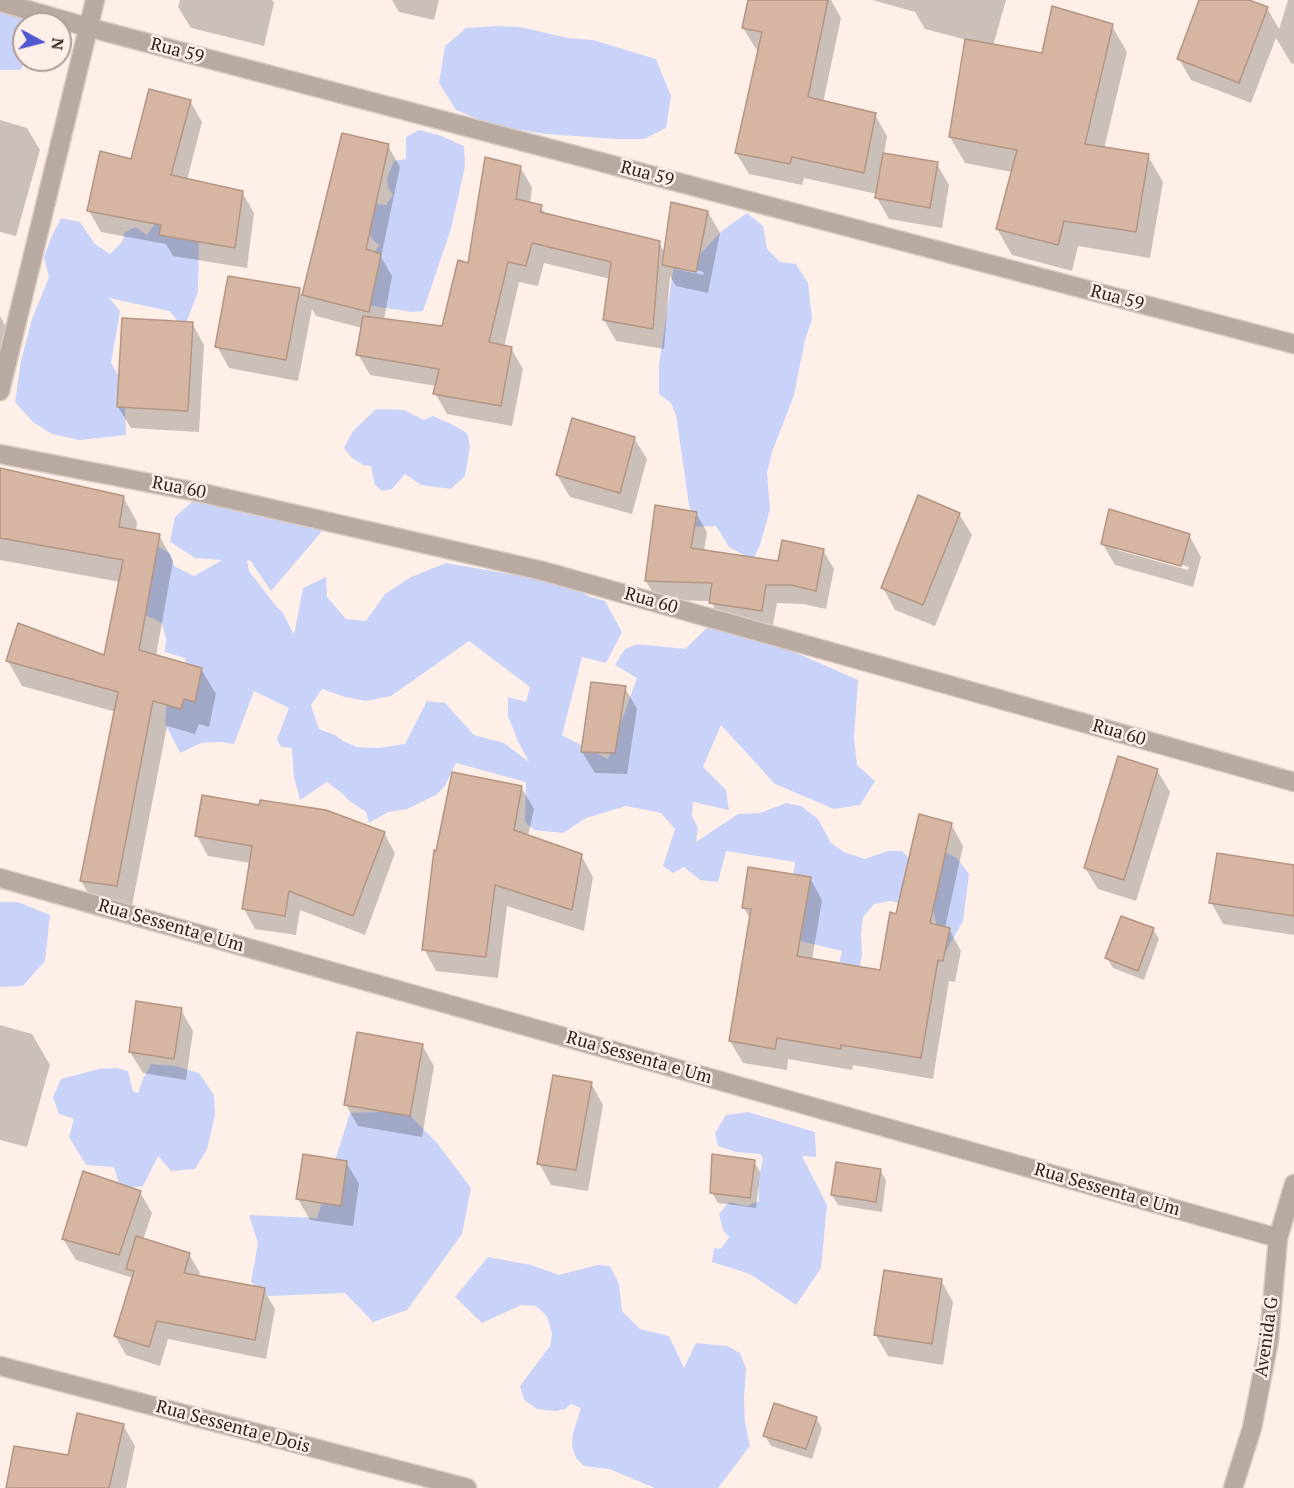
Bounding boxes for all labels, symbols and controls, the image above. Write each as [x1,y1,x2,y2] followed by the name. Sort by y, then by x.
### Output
[12,12,72,72] north arrow
[148,34,206,68] street label: Rua 59
[46,37,70,51] text: N
[618,157,676,191] street label: Rua 59
[1088,281,1146,315] street label: Rua 59
[150,472,208,504] street label: Rua 60
[622,583,680,619] street label: Rua 60
[1090,715,1148,751] street label: Rua 60
[96,895,246,957] street label: Rua Sessenta e Um
[564,1027,714,1089] street label: Rua Sessenta e Um
[1032,1159,1182,1221] street label: Rua Sessenta e Um
[1251,1295,1283,1379] street label: Avenida G
[154,1396,312,1458] street label: Rua Sessenta e Dois

